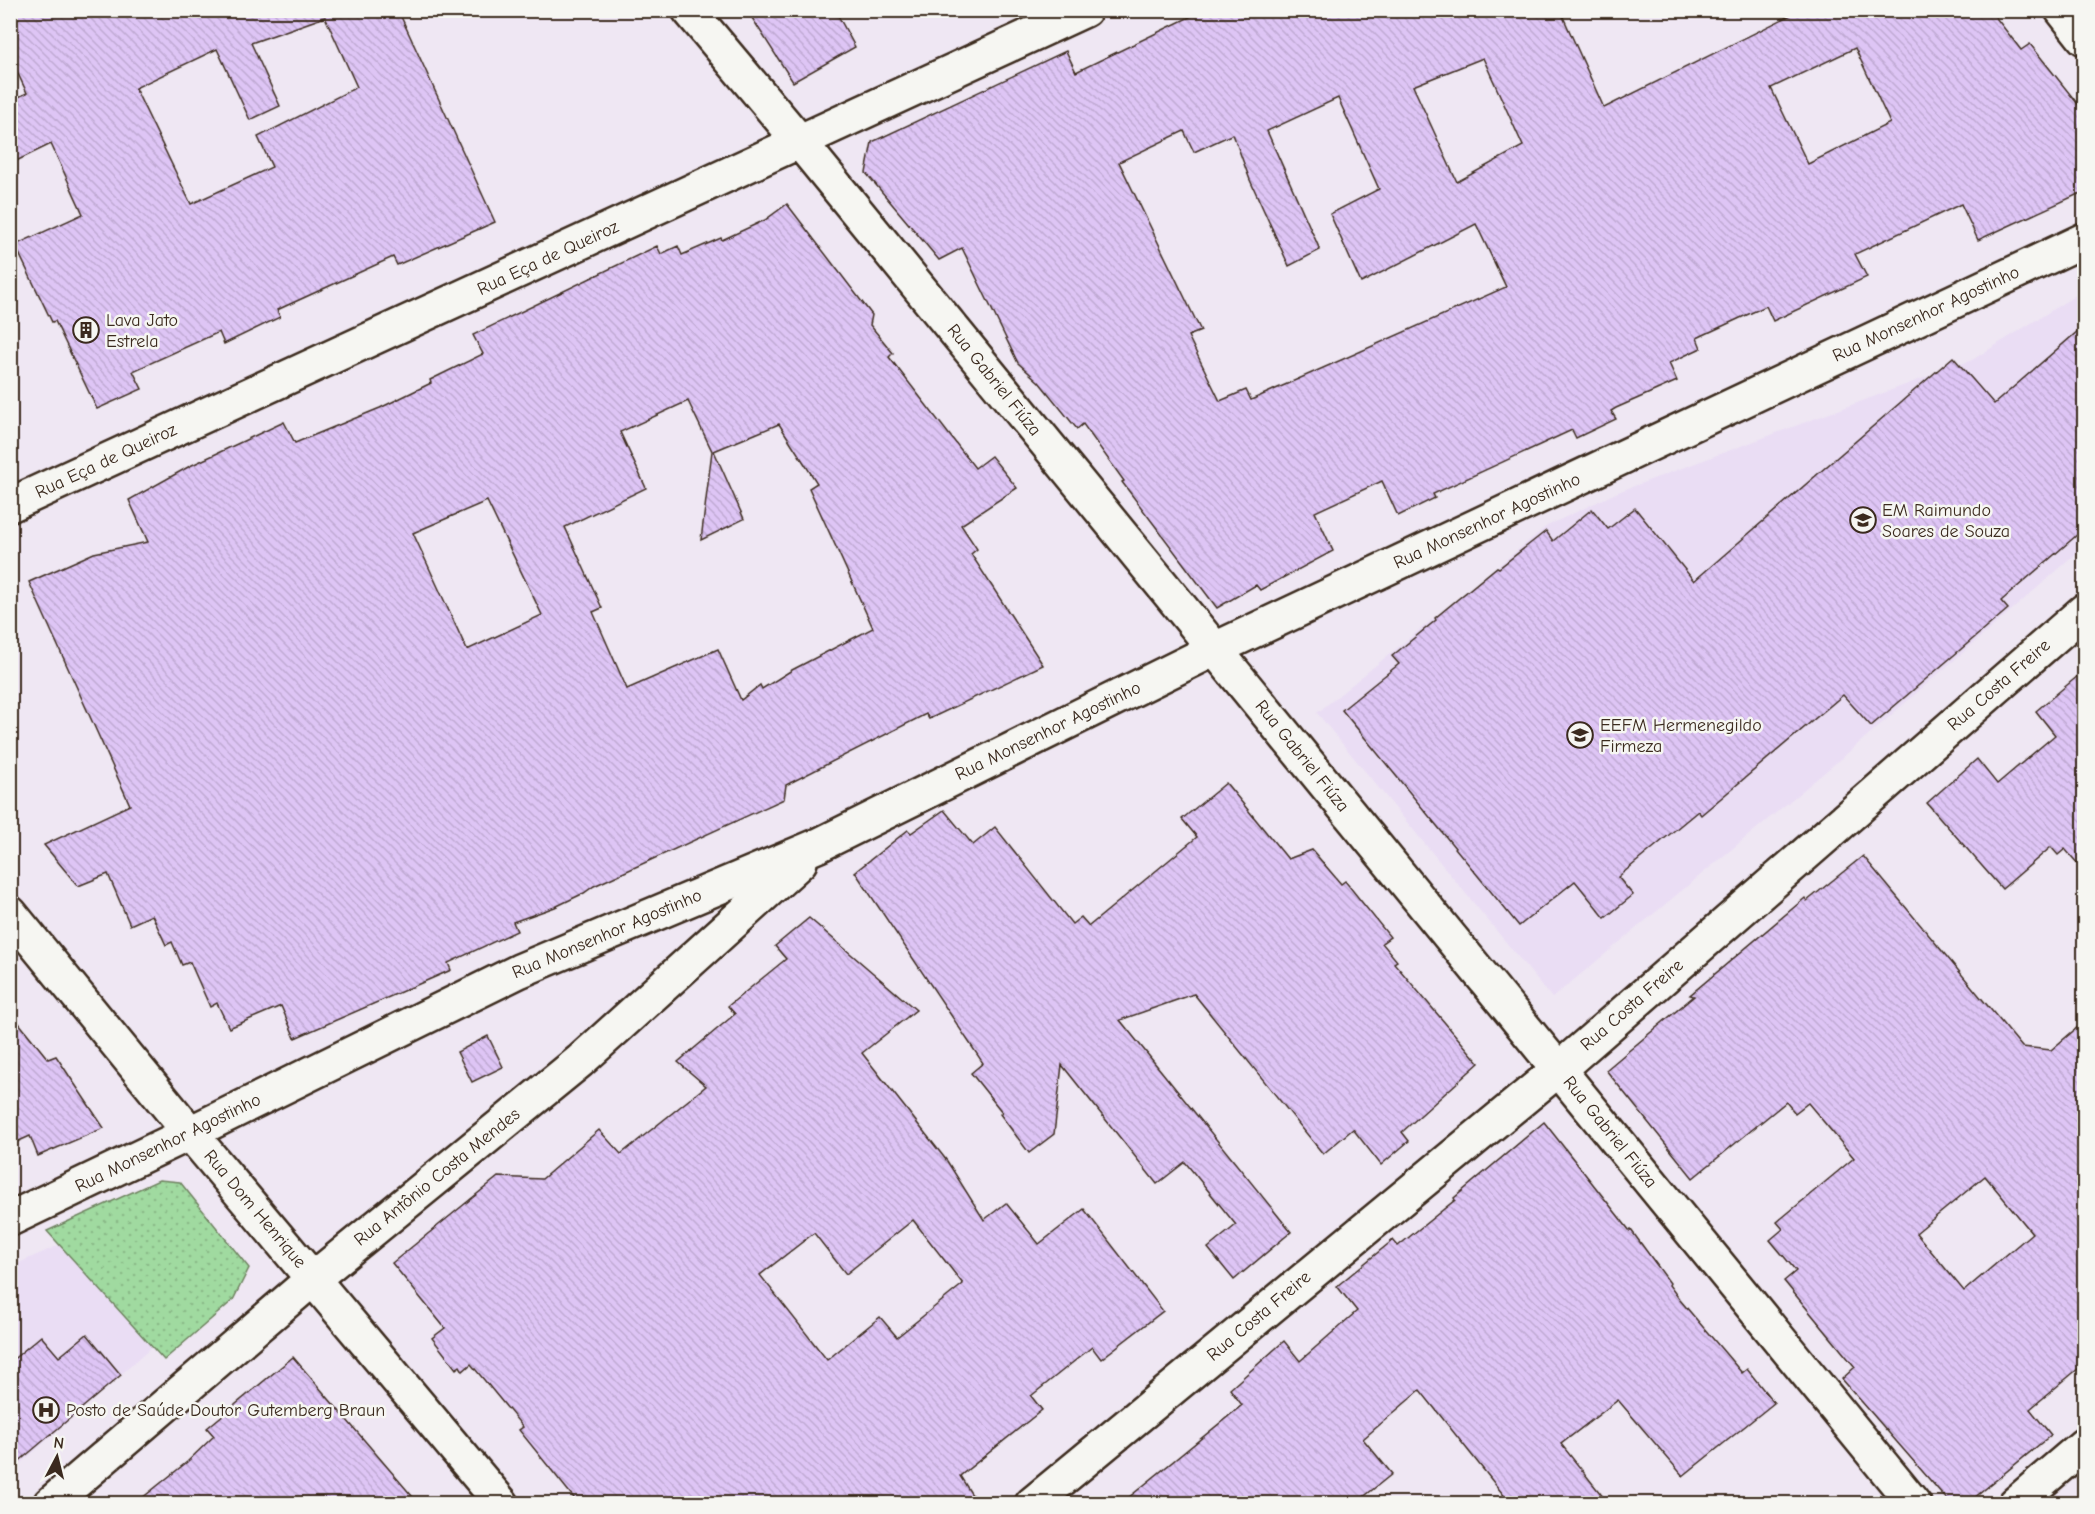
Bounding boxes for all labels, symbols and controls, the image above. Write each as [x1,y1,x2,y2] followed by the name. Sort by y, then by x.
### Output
[474,216,622,300] street label: Rua Eça de Queiroz
[1829,261,2023,367] street label: Rua Monsenhor Agostinho
[106,310,178,352] place label: Lava Jato Estrela
[71,315,101,345] building icon: Lava Jato Estrela
[943,320,1045,440] street label: Rua Gabriel Fiúza
[32,419,180,503] street label: Rua Eça de Queiroz
[1390,468,1584,574] street label: Rua Monsenhor Agostinho
[1882,500,2010,542] place label: EM Raimundo Soares de Souza
[1848,505,1878,535] school or university icon: EM Raimundo Soares de Souza
[1943,635,2055,735] street label: Rua Costa Freire
[952,677,1144,785] street label: Rua Monsenhor Agostinho
[1251,696,1353,816] street label: Rua Gabriel Fiúza
[1600,715,1762,757] place label: EEFM Hermenegildo Firmeza
[1565,720,1595,750] school or university icon: EEFM Hermenegildo Firmeza
[509,885,705,983] street label: Rua Monsenhor Agostinho
[1576,955,1688,1055] street label: Rua Costa Freire
[1559,1072,1661,1192] street label: Rua Gabriel Fiúza
[72,1089,264,1197] street label: Rua Monsenhor Agostinho
[350,1104,524,1250] street label: Rua Antônio Costa Mendes
[199,1146,311,1272] street label: Rua Dom Henrique
[1203,1266,1315,1366] street label: Rua Costa Freire
[31,1395,61,1425] hospital icon: Posto de Saúde Doutor Gutemberg Braun
[66,1400,385,1421] place label: Posto de Saúde Doutor Gutemberg Braun
[27,1427,87,1487] north arrow
[52,1434,65,1453] text: N

